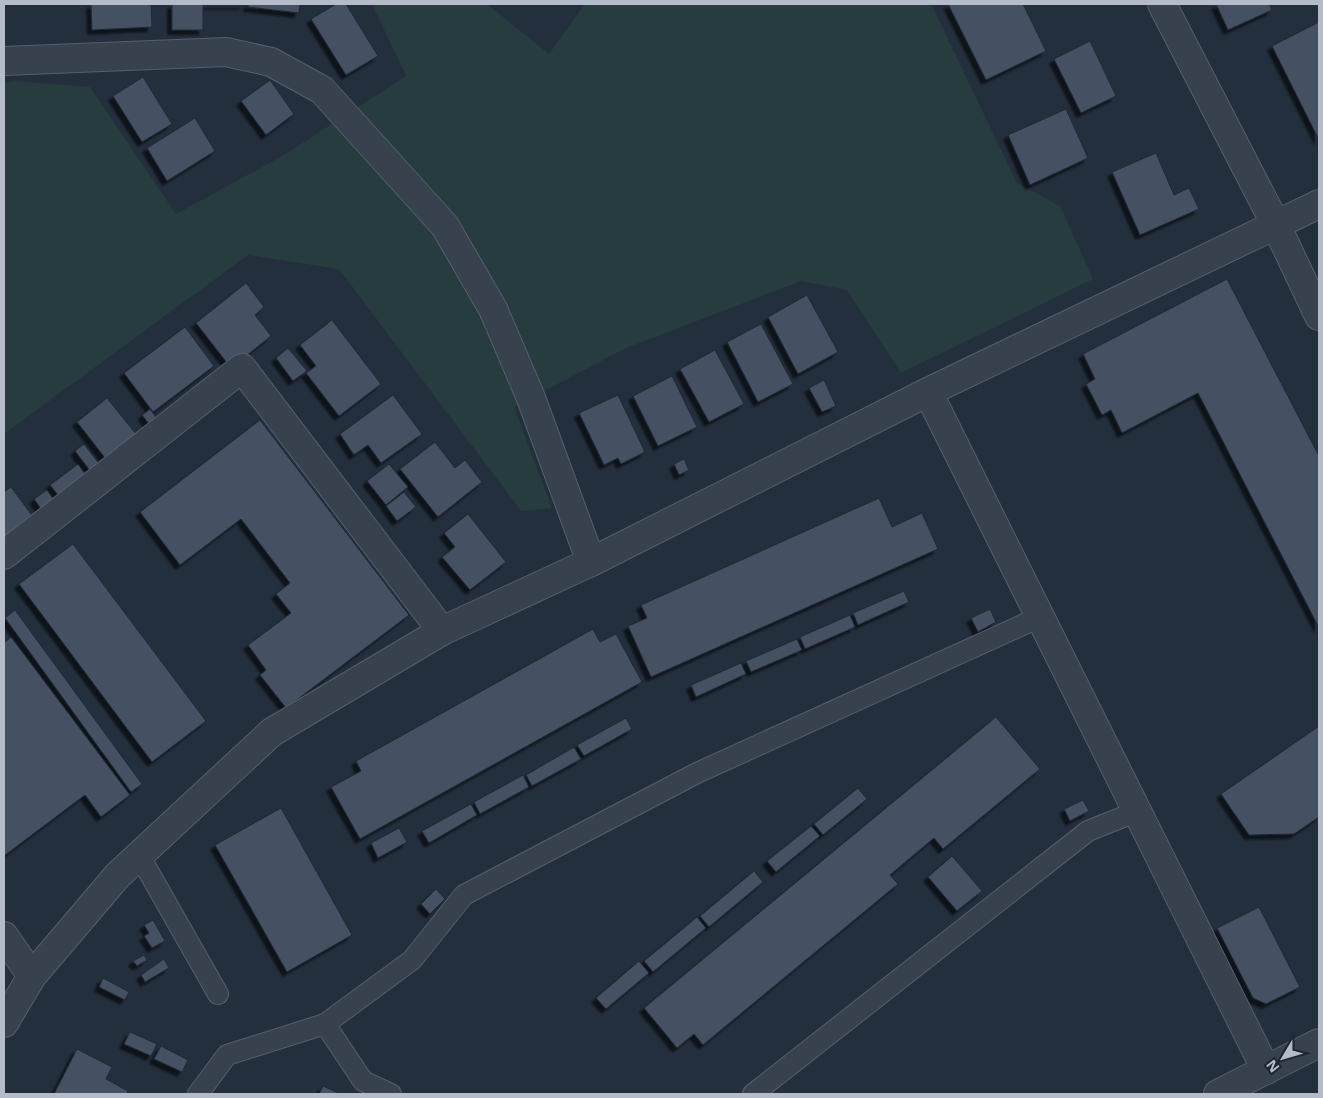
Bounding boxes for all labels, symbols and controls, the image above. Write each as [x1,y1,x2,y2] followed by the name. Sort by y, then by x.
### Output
[1258,1033,1308,1083] north arrow
[1261,1056,1283,1077] text: N

